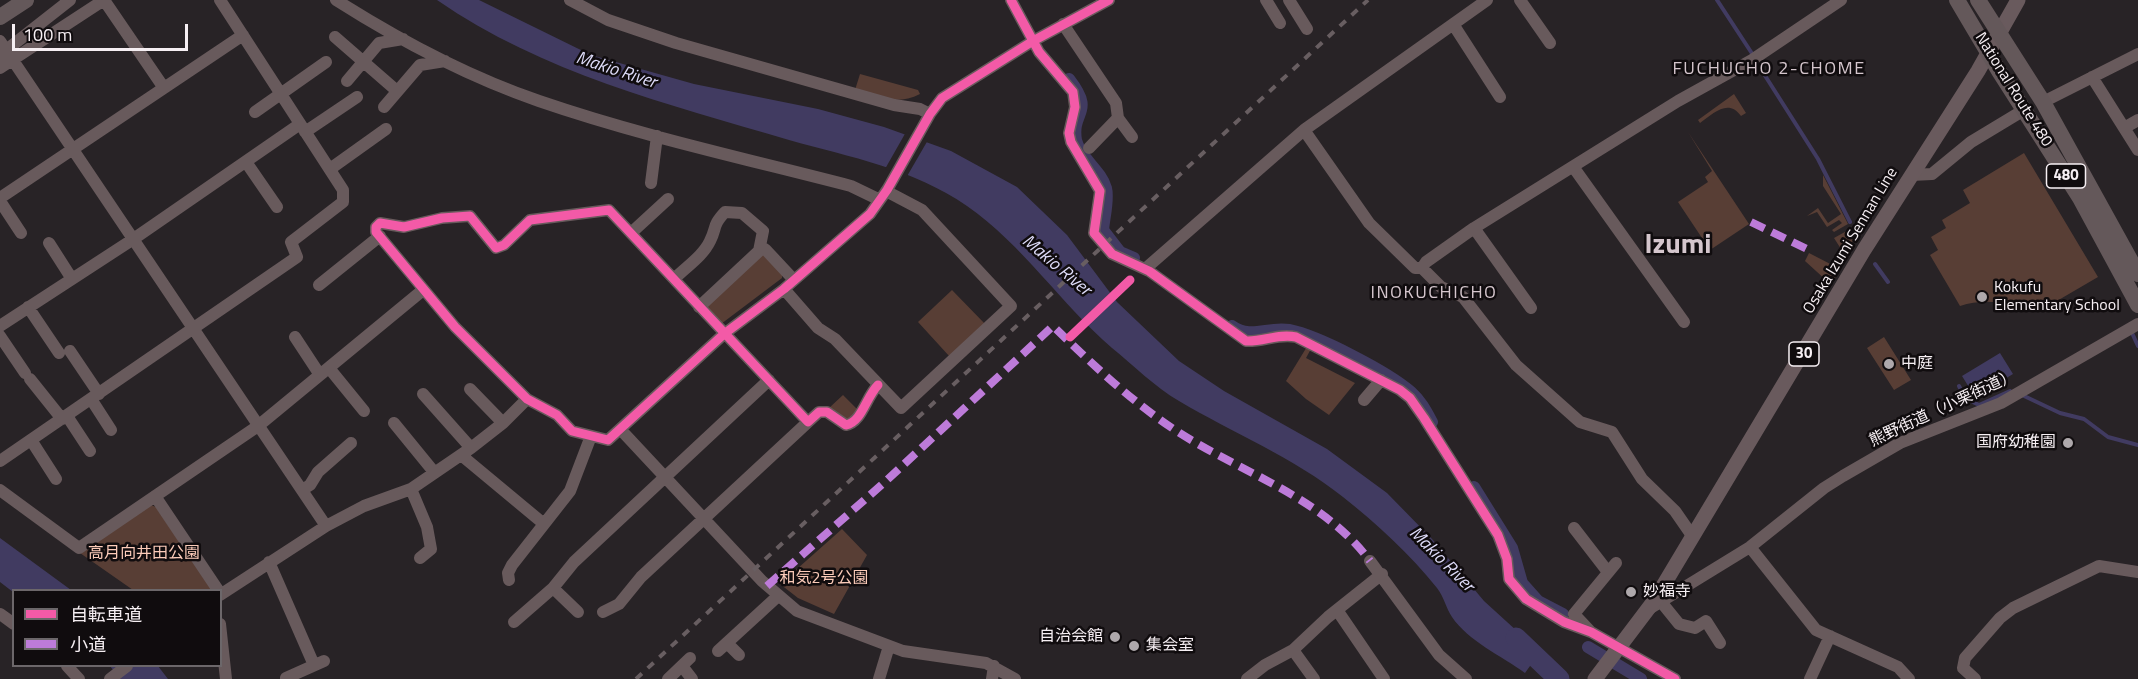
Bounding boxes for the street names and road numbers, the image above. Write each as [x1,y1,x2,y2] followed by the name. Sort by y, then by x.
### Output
[1970,29,2056,151] street label: National Route 480
[1800,164,1902,318] street label: Osaka Izumi Sennan Line
[2046,164,2086,188] road number: 480
[1789,342,1819,366] road number: 30
[1866,366,2020,452] street label: 熊野街道（小栗街道）

